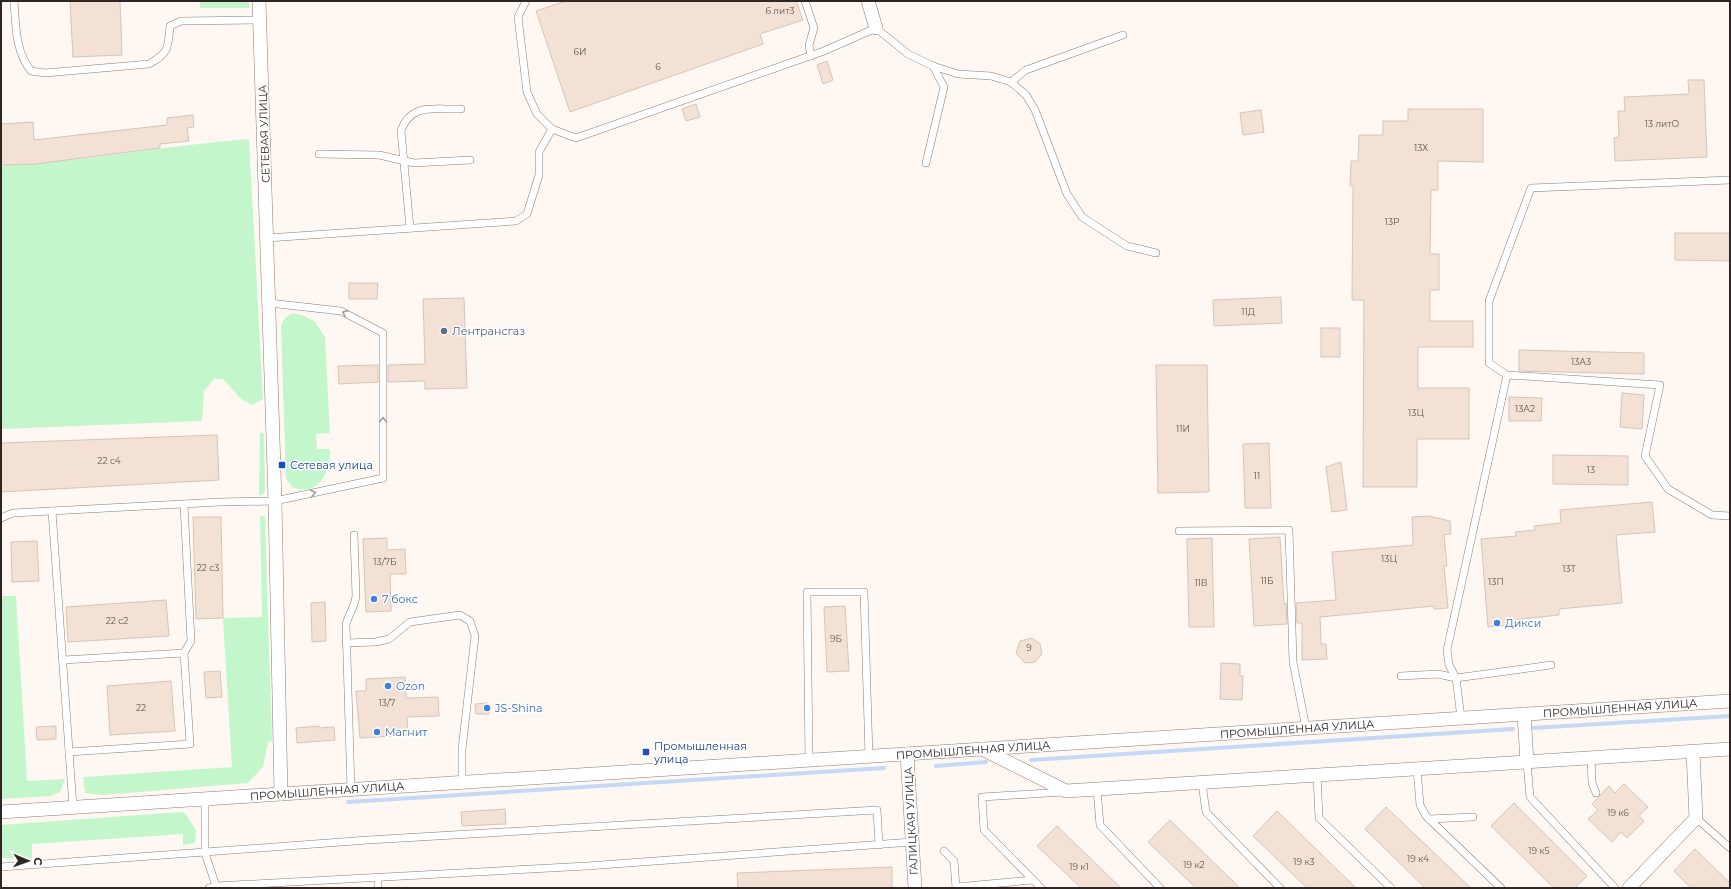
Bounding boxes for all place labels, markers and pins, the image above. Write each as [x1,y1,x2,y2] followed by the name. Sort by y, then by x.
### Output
[452,324,525,338] place label: Лентрансгаз
[439,326,449,336] marker: Лентрансгаз
[290,458,373,472] place label: Сетевая улица
[277,460,287,470] marker: Сетевая улица
[382,592,418,606] place label: 7 бокс
[369,594,379,604] marker: 7 бокс
[1505,616,1541,630] place label: Дикси
[1492,618,1502,628] marker: Дикси
[396,679,425,693] place label: Ozon
[383,681,393,691] marker: Ozon
[494,701,543,715] place label: JS-Shina
[482,703,492,713] marker: JS-Shina
[385,725,428,739] place label: Магнит
[372,727,382,737] marker: Магнит
[653,739,747,766] place label: Промышленная улица
[641,747,651,757] marker: Промышленная улица

